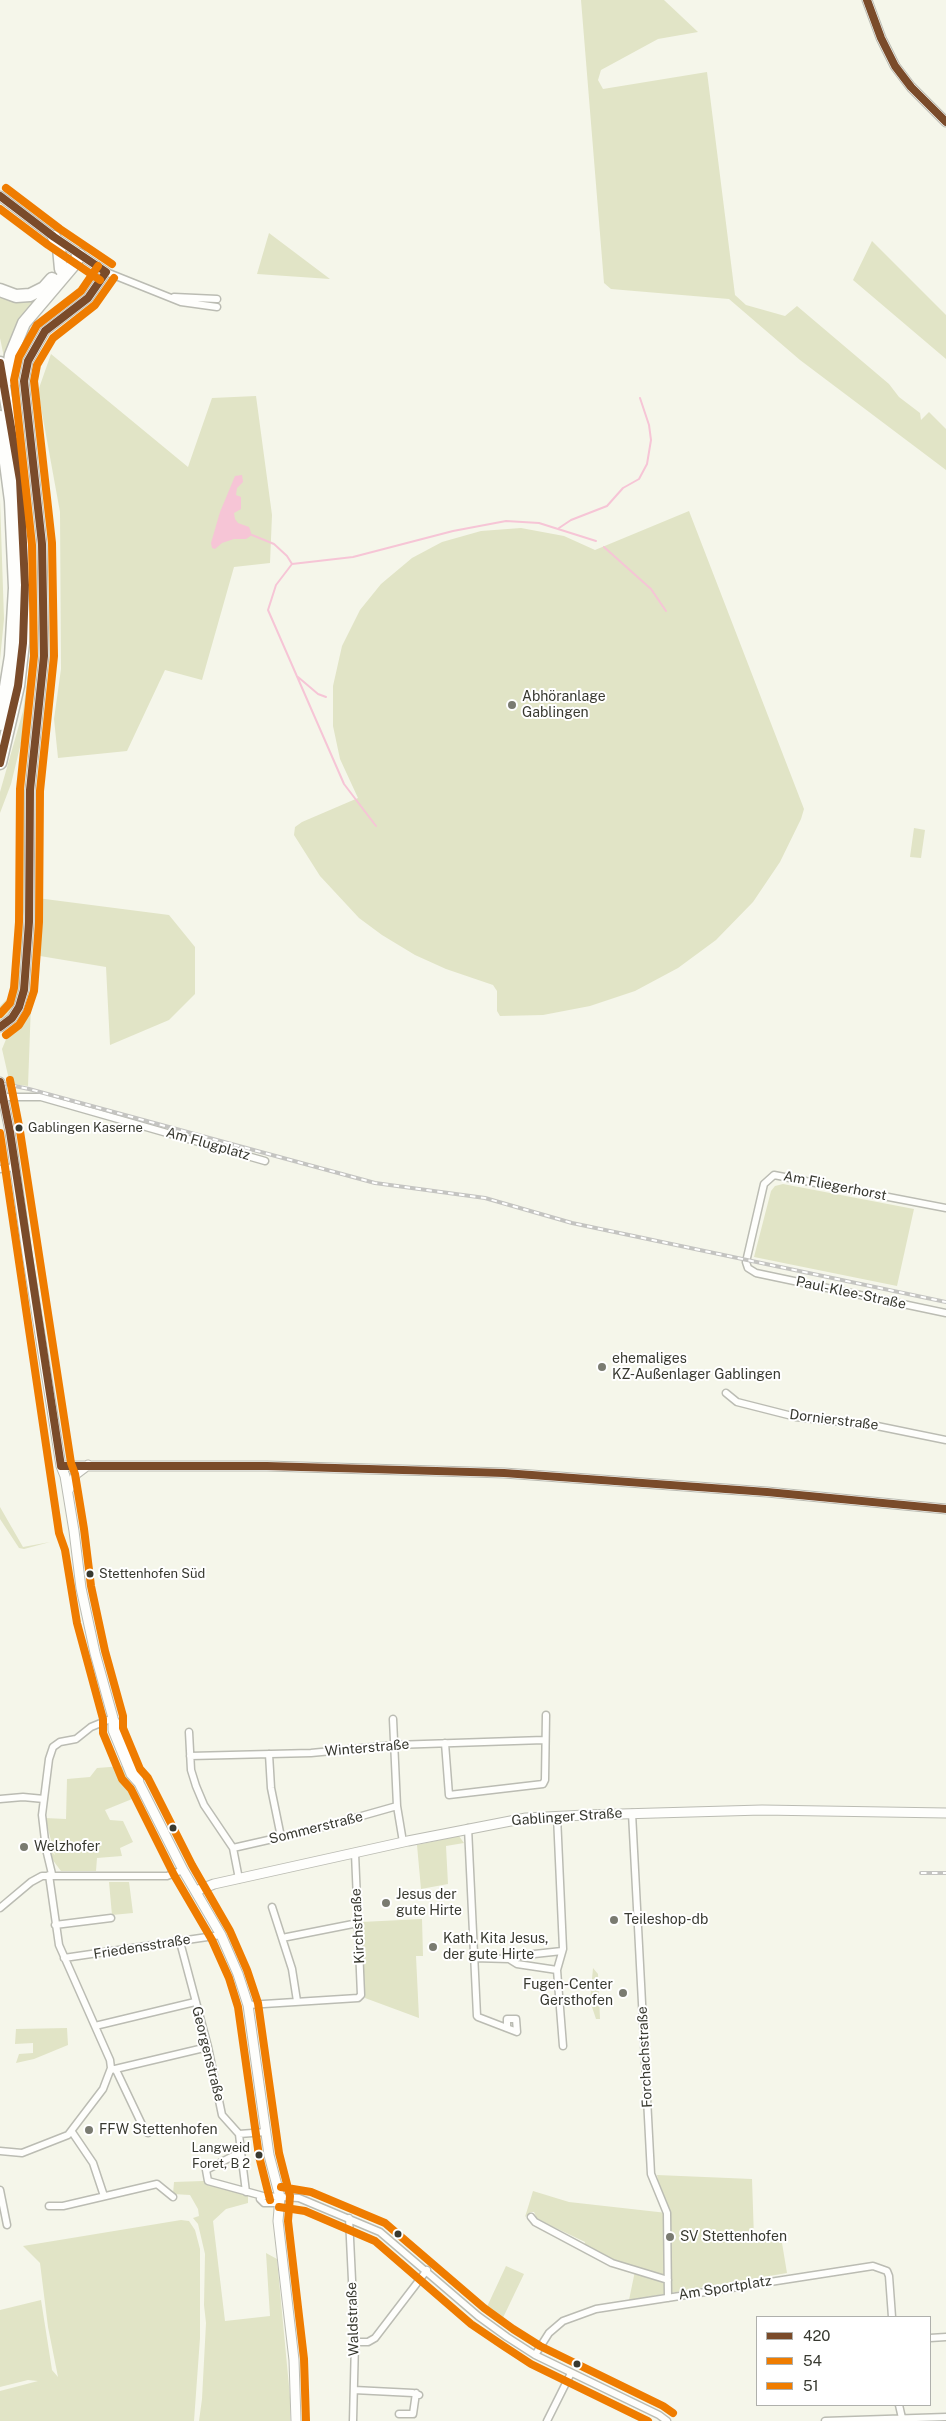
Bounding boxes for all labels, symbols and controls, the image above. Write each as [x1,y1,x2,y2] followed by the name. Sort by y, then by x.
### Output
[522,689,606,722] place label: Abhöranlage Gablingen
[506,699,518,711] marker: Abhöranlage Gablingen
[28,1120,143,1136] place label: Gablingen Kaserne
[14,1123,24,1133] marker: Gablingen Kaserne
[164,1124,252,1164] street label: Am Flugplatz
[782,1168,888,1204] street label: Am Fliegerhorst
[794,1273,908,1313] street label: Paul-Klee-Straße
[612,1351,781,1384] place label: ehemaliges KZ-Außenlager Gablingen
[596,1361,608,1373] marker: ehemaliges KZ-Außenlager Gablingen
[789,1406,879,1434] street label: Dornierstraße
[99,1566,205,1582] place label: Stettenhofen Süd
[85,1569,95,1579] marker: Stettenhofen Süd
[324,1736,410,1760] street label: Winterstraße
[511,1805,623,1829] street label: Gablinger Straße
[267,1808,365,1848] street label: Sommerstraße
[168,1823,178,1833] unlabelled marker
[34,1839,100,1855] place label: Welzhofer
[18,1841,30,1853] marker: Welzhofer
[396,1887,462,1920] place label: Jesus der gute Hirte
[348,1888,368,1964] street label: Kirchstraße
[380,1897,392,1909] marker: Jesus der gute Hirte
[624,1912,708,1928] place label: Teileshop-db
[608,1914,620,1926] marker: Teileshop-db
[92,1931,192,1963] street label: Friedensstraße
[443,1931,548,1964] place label: Kath. Kita Jesus, der gute Hirte
[427,1941,439,1953] marker: Kath. Kita Jesus, der gute Hirte
[523,1977,613,2010] place label: Fugen-Center Gersthofen
[617,1987,629,1999] marker: Fugen-Center Gersthofen
[188,2005,228,2103] street label: Georgenstraße
[634,2006,656,2108] street label: Forchachstraße
[99,2122,218,2138] place label: FFW Stettenhofen
[83,2124,95,2136] marker: FFW Stettenhofen
[192,2140,250,2171] place label: Langweid Foret, B 2
[254,2150,264,2160] marker: Langweid Foret, B 2
[393,2229,403,2239] unlabelled marker
[680,2229,787,2245] place label: SV Stettenhofen
[664,2231,676,2243] marker: SV Stettenhofen
[677,2272,773,2304] street label: Am Sportplatz
[343,2282,363,2356] street label: Waldstraße
[756,2316,931,2406] legend
[803,2327,831,2344] text: 420
[803,2352,822,2369] text: 54
[572,2359,582,2369] unlabelled marker
[803,2377,819,2394] text: 51

